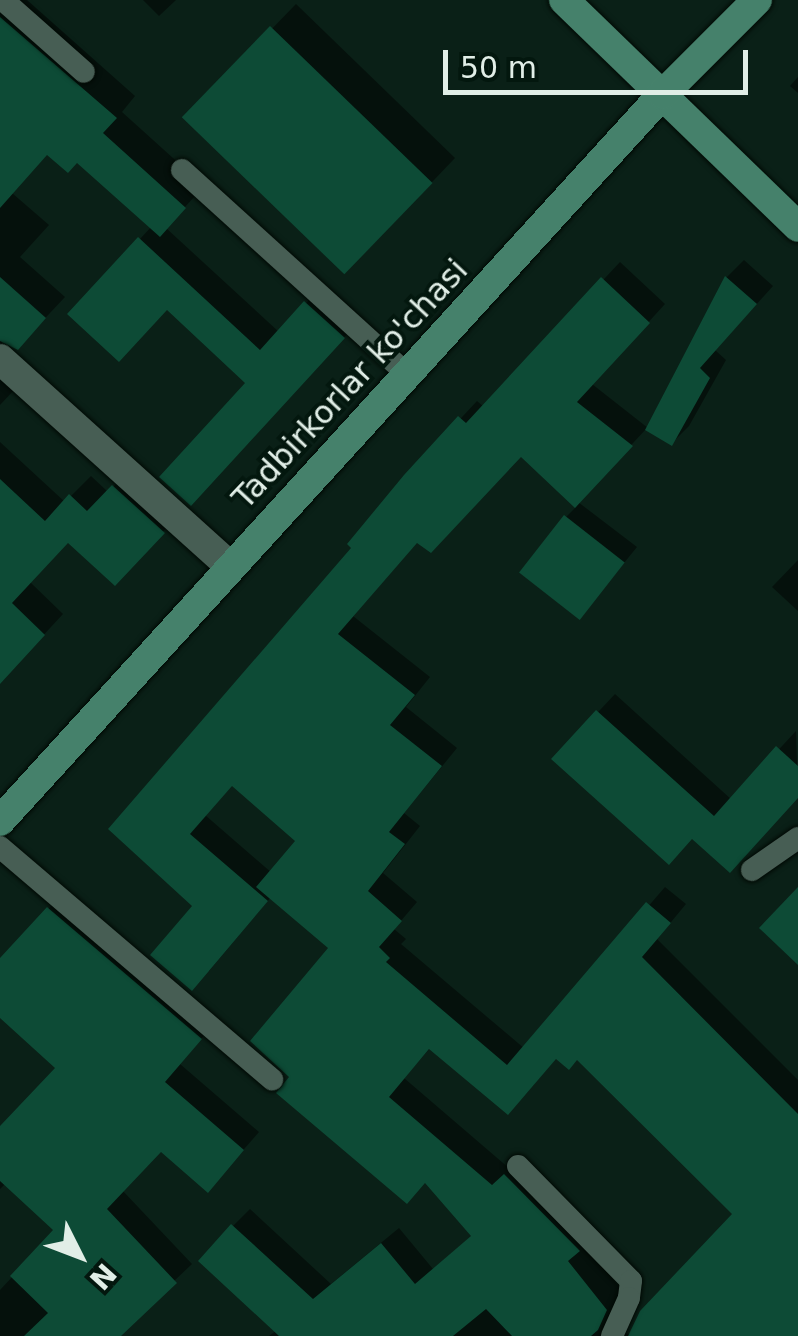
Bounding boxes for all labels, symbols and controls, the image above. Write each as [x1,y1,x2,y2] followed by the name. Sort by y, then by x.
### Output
[448,30,753,92] scale bar
[460,50,537,85] text: 50 m
[224,251,476,517] street label: Tadbirkorlar ko'chasi
[30,1206,130,1306] north arrow
[83,1257,123,1296] text: N

